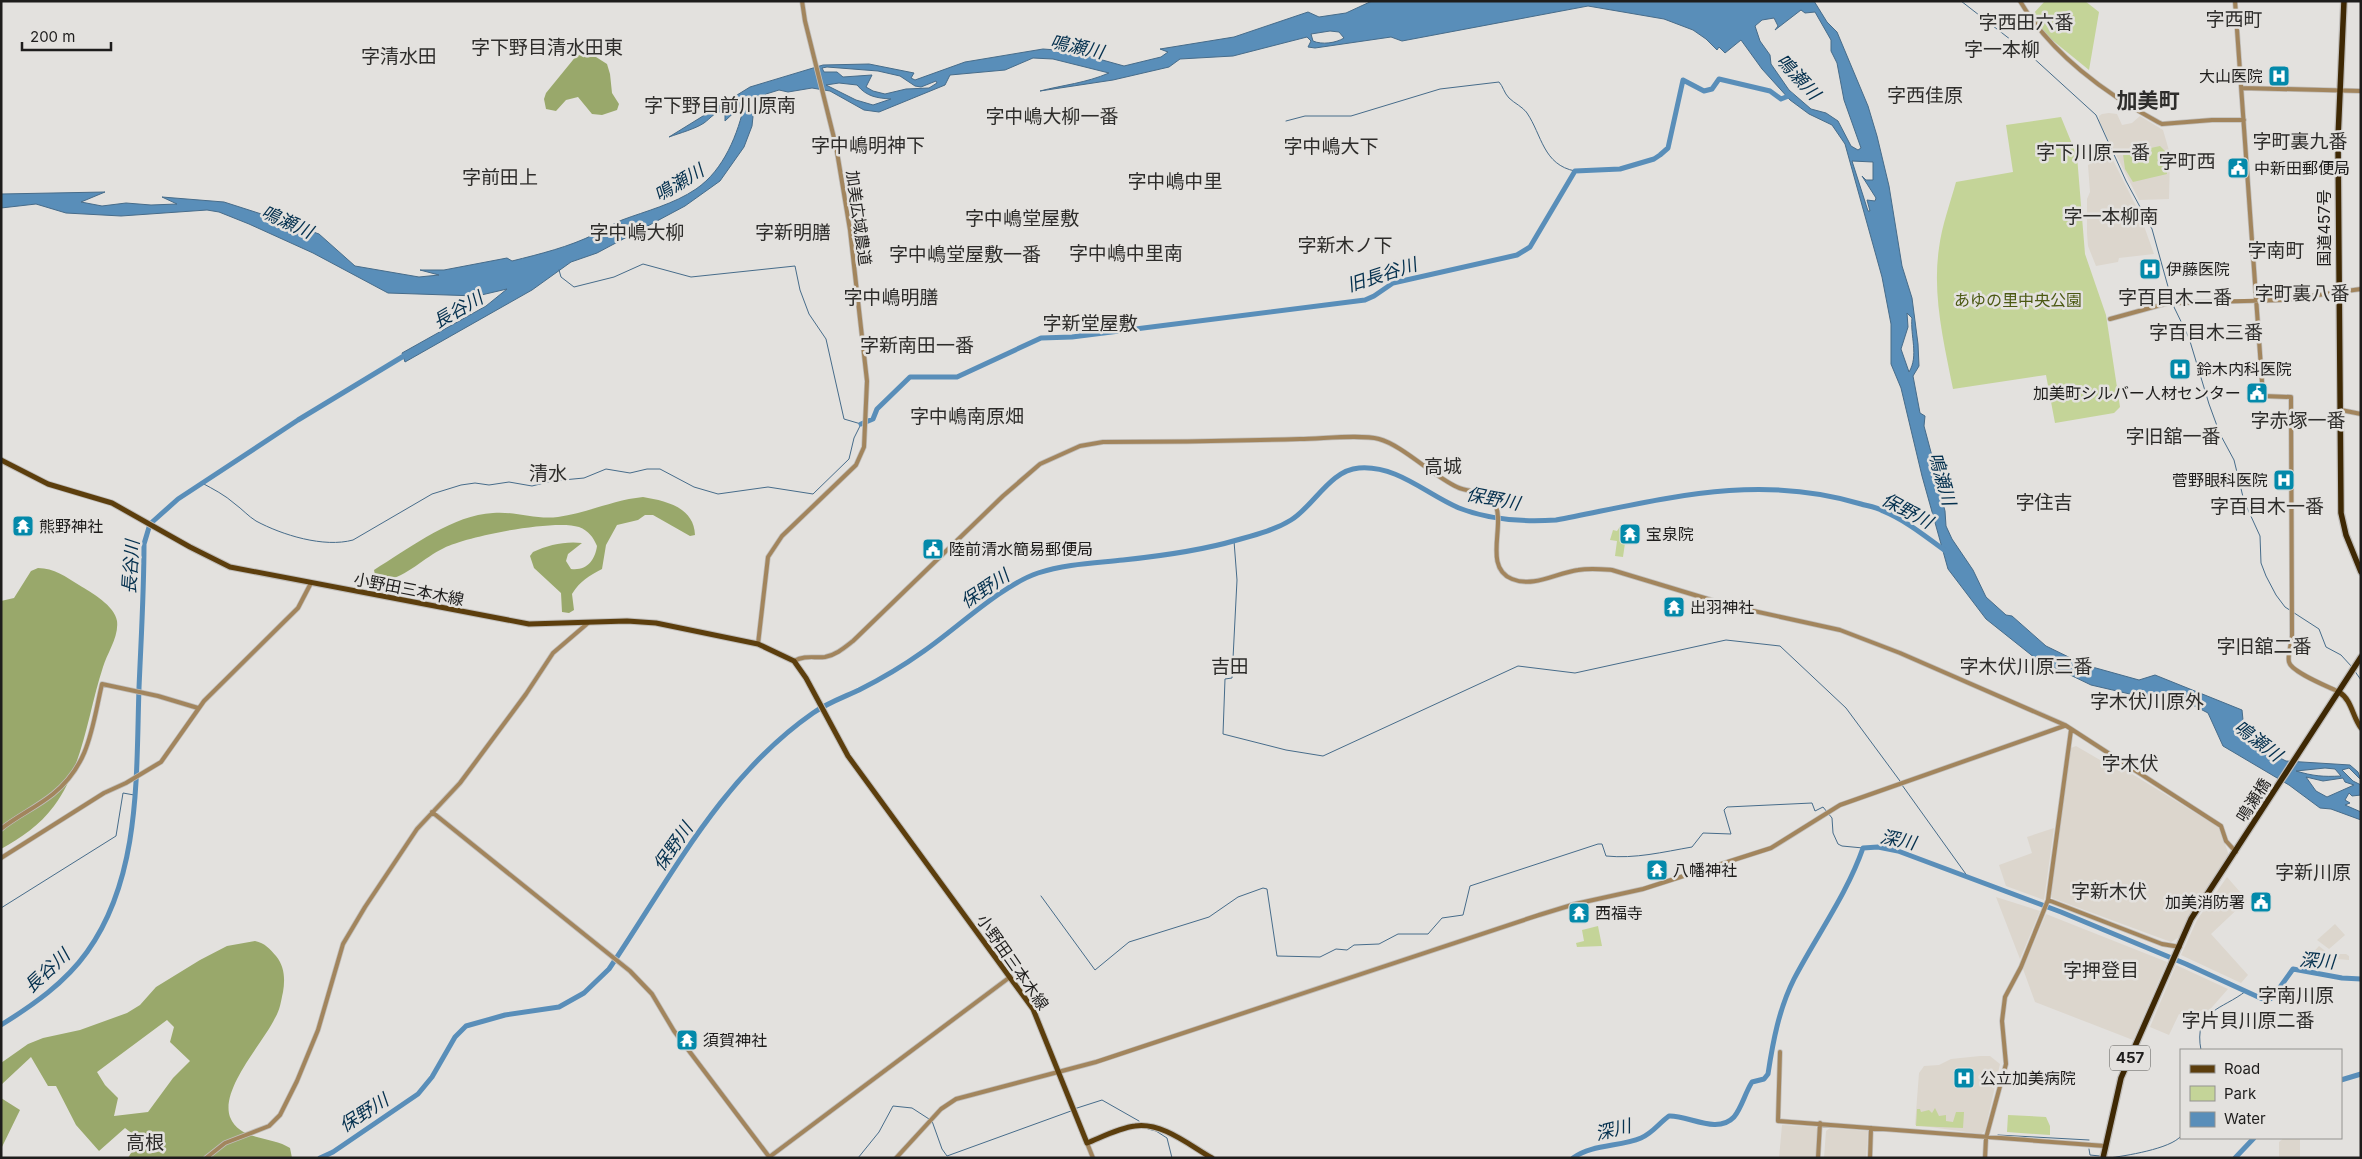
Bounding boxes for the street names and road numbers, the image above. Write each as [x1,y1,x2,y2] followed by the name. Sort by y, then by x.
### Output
[842,169,876,267] street label: 加美広域農道
[2314,189,2334,267] street label: 国道457号
[352,568,466,610] street label: 小野田三本木線
[2232,774,2274,826] street label: 鳴瀬橋
[973,910,1053,1014] street label: 小野田三本木線
[2110,1046,2150,1070] road number: 457

